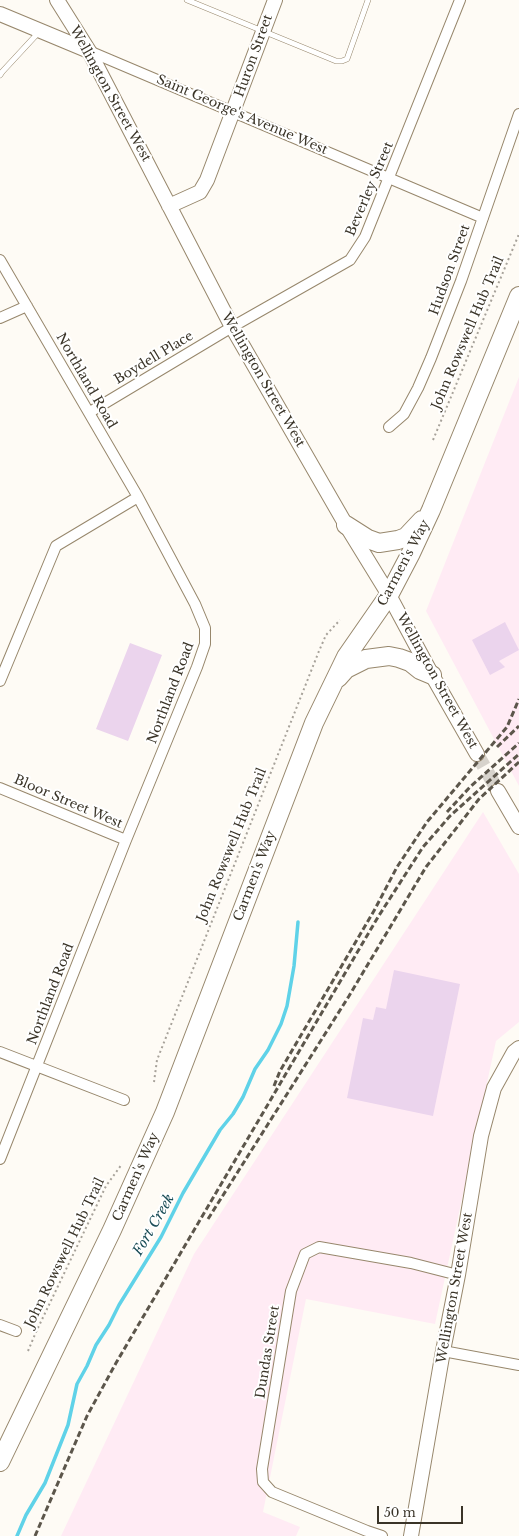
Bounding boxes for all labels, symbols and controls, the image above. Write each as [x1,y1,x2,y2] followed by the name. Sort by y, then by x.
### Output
[232,13,276,99] street label: Huron Street
[66,23,154,165] street label: Wellington Street West
[154,72,330,158] street label: Saint George's Avenue West
[343,139,397,239] street label: Beverley Street
[426,222,474,318] street label: Hudson Street
[429,254,507,412] street label: John Rowswell Hub Trail
[218,310,308,450] street label: Wellington Street West
[112,328,196,388] street label: Boydell Place
[52,331,120,431] street label: Northland Road
[375,517,433,609] street label: Carmen's Way
[393,610,481,752] street label: Wellington Street West
[144,640,198,746] street label: Northland Road
[194,766,270,924] street label: John Rowswell Hub Trail
[11,772,125,832] street label: Bloor Street West
[231,829,279,923] street label: Carmen's Way
[24,941,78,1047] street label: Northland Road
[109,1130,163,1224] street label: Carmen's Way
[22,1176,108,1330] street label: John Rowswell Hub Trail
[130,1191,178,1259] water label: Fort Creek
[434,1211,476,1365] street label: Wellington Street West
[253,1304,283,1400] street label: Dundas Street
[379,1498,465,1524] scale bar
[384,1505,416,1520] text: 50 m

